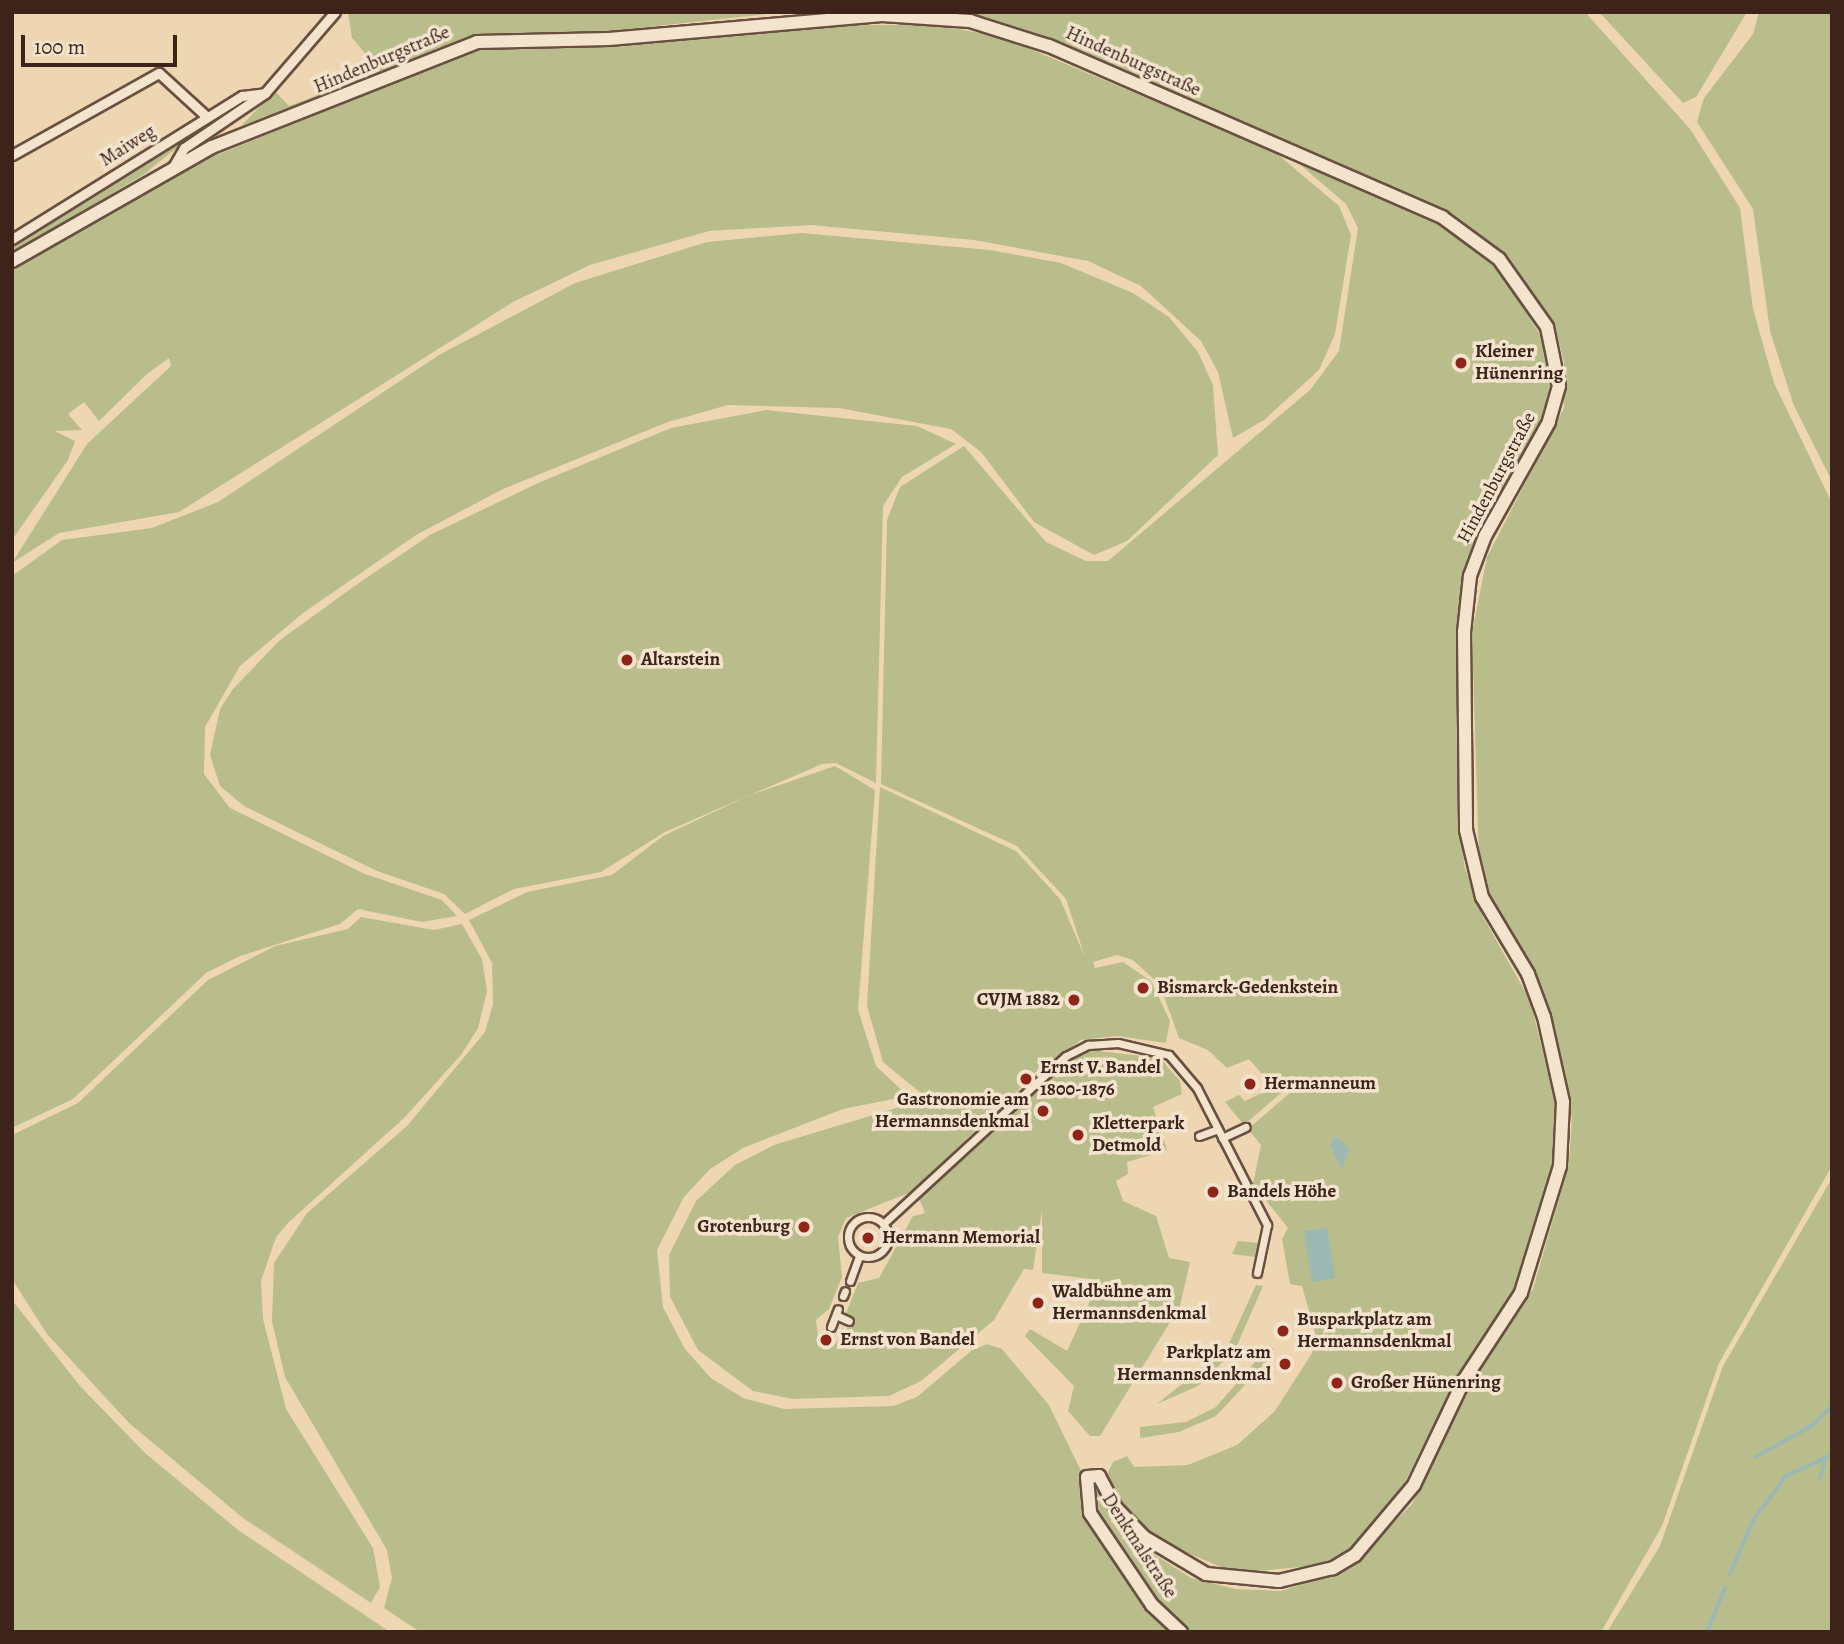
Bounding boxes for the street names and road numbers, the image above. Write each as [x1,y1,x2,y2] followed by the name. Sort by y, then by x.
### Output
[311,21,453,99] street label: Hindenburgstraße
[1062,22,1204,102] street label: Hindenburgstraße
[96,120,160,172] street label: Maiweg
[1453,408,1541,548] street label: Hindenburgstraße
[1097,1489,1181,1603] street label: Denkmalstraße

